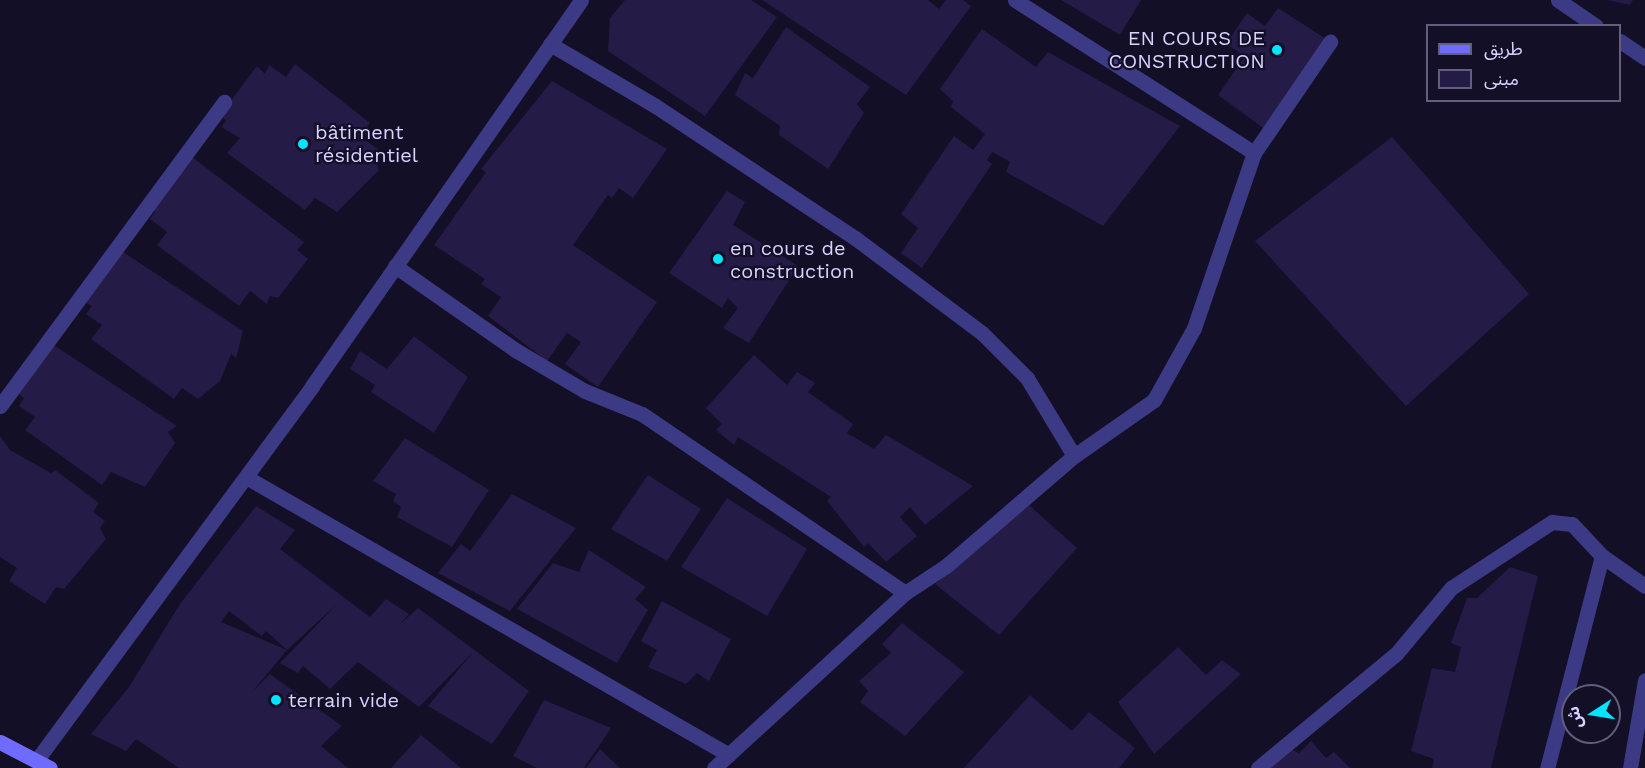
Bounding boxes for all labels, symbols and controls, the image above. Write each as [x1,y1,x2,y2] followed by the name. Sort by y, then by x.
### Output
[1426,24,1621,102] legend
[1109,27,1265,74] place label: EN COURS DE CONSTRUCTION
[1484,38,1523,59] text: طريق
[1270,43,1284,57] marker: EN COURS DE CONSTRUCTION
[1484,68,1519,89] text: مبنى
[315,120,418,167] place label: bâtiment résidentiel
[296,137,310,151] marker: bâtiment résidentiel
[730,236,854,283] place label: en cours de construction
[711,252,725,266] marker: en cours de construction
[1561,684,1621,744] north arrow
[288,688,400,712] place label: terrain vide
[269,693,283,707] marker: terrain vide
[1563,705,1586,730] text: ش

